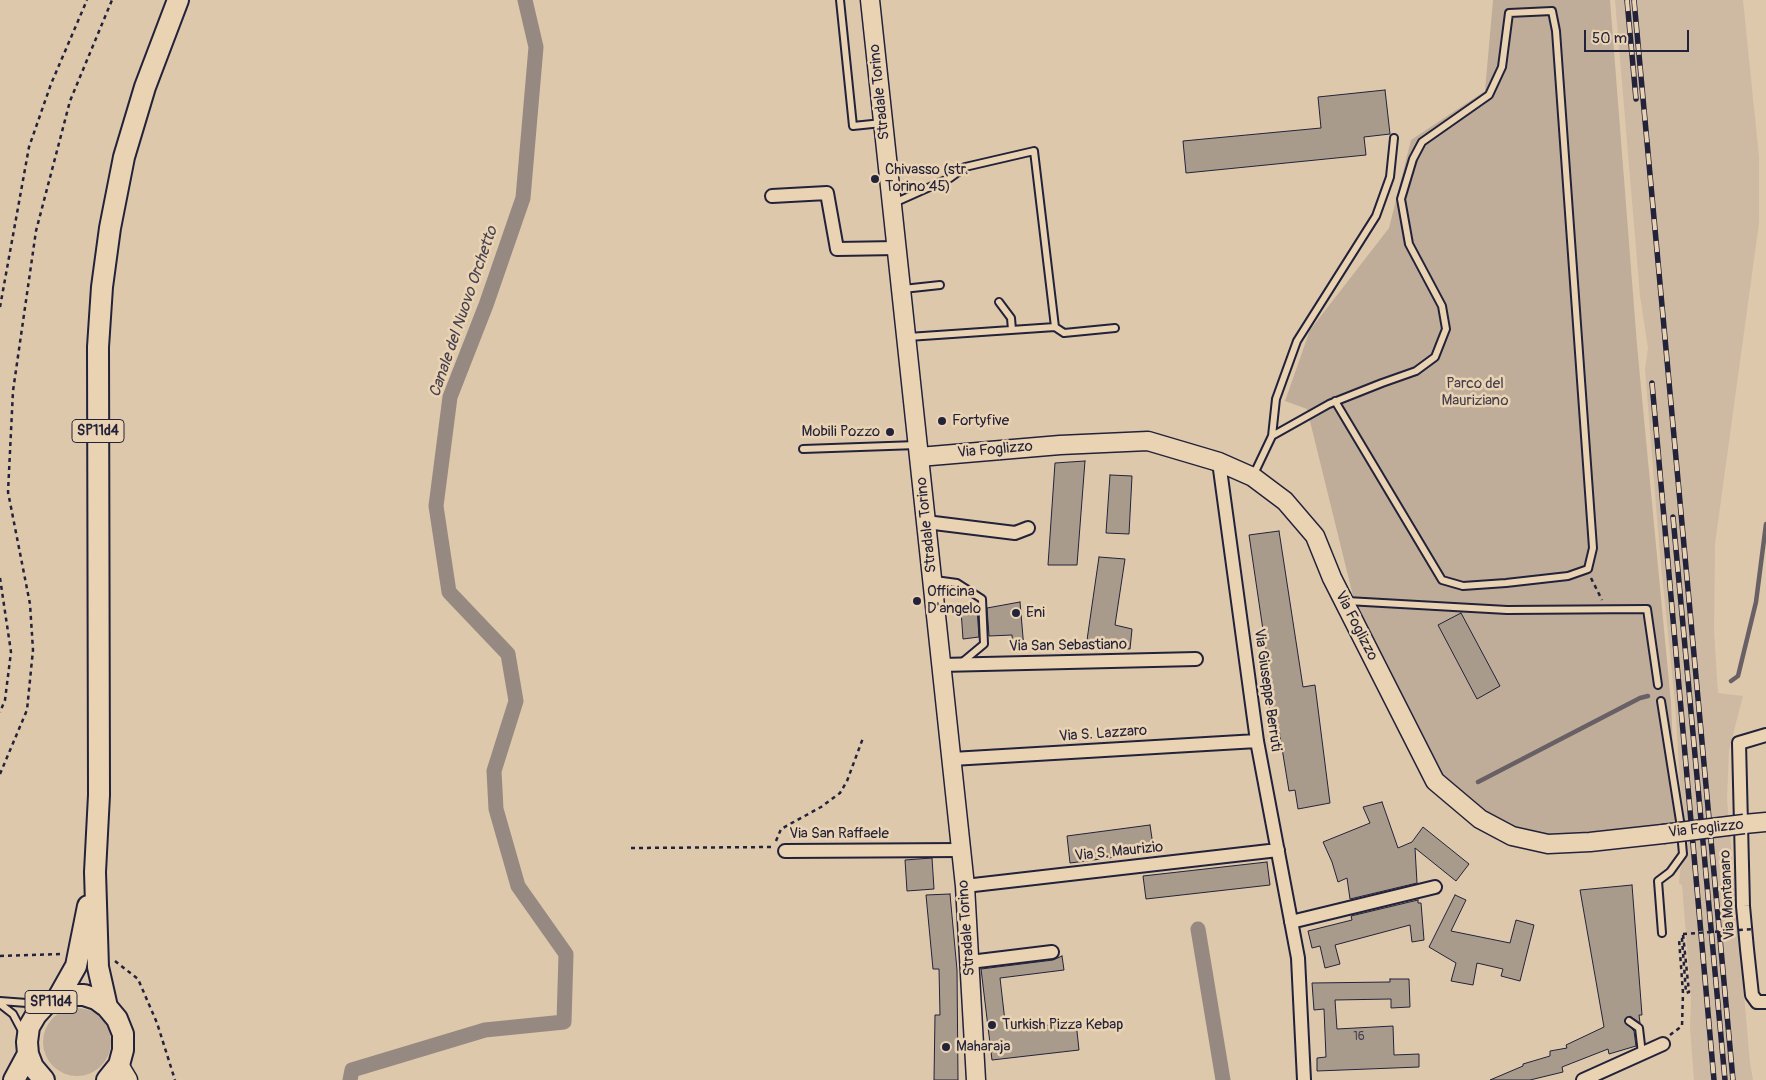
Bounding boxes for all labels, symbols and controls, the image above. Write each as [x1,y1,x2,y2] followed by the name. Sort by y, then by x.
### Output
[1586,20,1691,52] scale bar
[1592,29,1627,48] text: 50 m
[866,43,894,141] street label: Stradale Torino
[885,161,969,196] place label: Chivasso (str. Torino 45)
[869,173,881,185] marker: Chivasso (str. Torino 45)
[426,224,502,400] water label: Canale del Nuovo Orchetto
[1442,375,1508,410] park label: Parco del Mauriziano
[952,412,1009,430] place label: Fortyfive
[936,415,948,427] marker: Fortyfive
[72,420,124,442] road number: SP11d4
[802,423,880,441] place label: Mobili Pozzo
[884,426,896,438] marker: Mobili Pozzo
[957,438,1033,462] street label: Via Foglizzo
[913,476,941,574] street label: Stradale Torino
[927,583,981,618] place label: Officina D'angelo
[1331,588,1381,664] street label: Via Foglizzo
[911,595,923,607] marker: Officina D'angelo
[1026,604,1045,622] place label: Eni
[1010,607,1022,619] marker: Eni
[1249,627,1285,753] street label: Via Giuseppe Berruti
[1009,636,1127,656] street label: Via San Sebastiano
[1058,722,1148,746] street label: Via S. Lazzaro
[1667,816,1745,842] street label: Via Foglizzo
[789,825,889,843] street label: Via San Raffaele
[1074,838,1164,866] street label: Via S. Maurizio
[1717,850,1739,940] street label: Via Montanaro
[955,879,979,977] street label: Stradale Torino
[25,990,77,1014] road number: SP11d4
[1002,1016,1123,1034] place label: Turkish Pizza Kebap
[986,1019,998,1031] marker: Turkish Pizza Kebap
[1353,1030,1365,1044] house number: 16
[956,1038,1011,1056] place label: Maharaja
[940,1041,952,1053] marker: Maharaja

